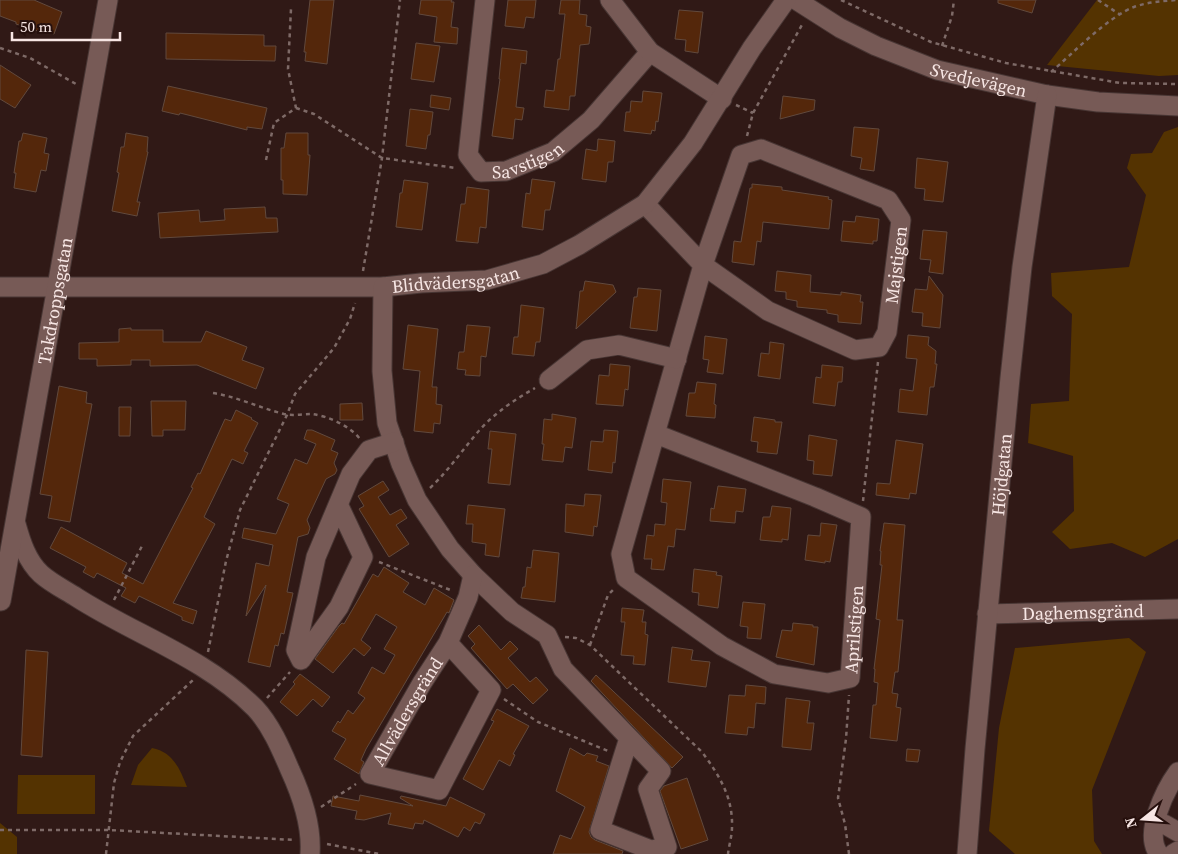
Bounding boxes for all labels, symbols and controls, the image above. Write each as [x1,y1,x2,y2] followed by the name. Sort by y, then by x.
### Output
[12,10,120,42] scale bar
[20,16,52,37] text: 50 m
[927,56,1030,103] street label: Svedjevägen
[492,136,569,184] street label: Savstigen
[878,224,913,305] street label: Majstigen
[31,235,78,366] street label: Takdroppsgatan
[390,259,522,299] street label: Blidvädersgatan
[985,432,1017,517] street label: Höjdgatan
[838,584,869,674] street label: Aprilstigen
[1022,597,1144,626] street label: Daghemsgränd
[365,652,448,770] street label: Allvädersgränd
[1118,794,1168,844] north arrow
[1120,815,1142,831] text: N

